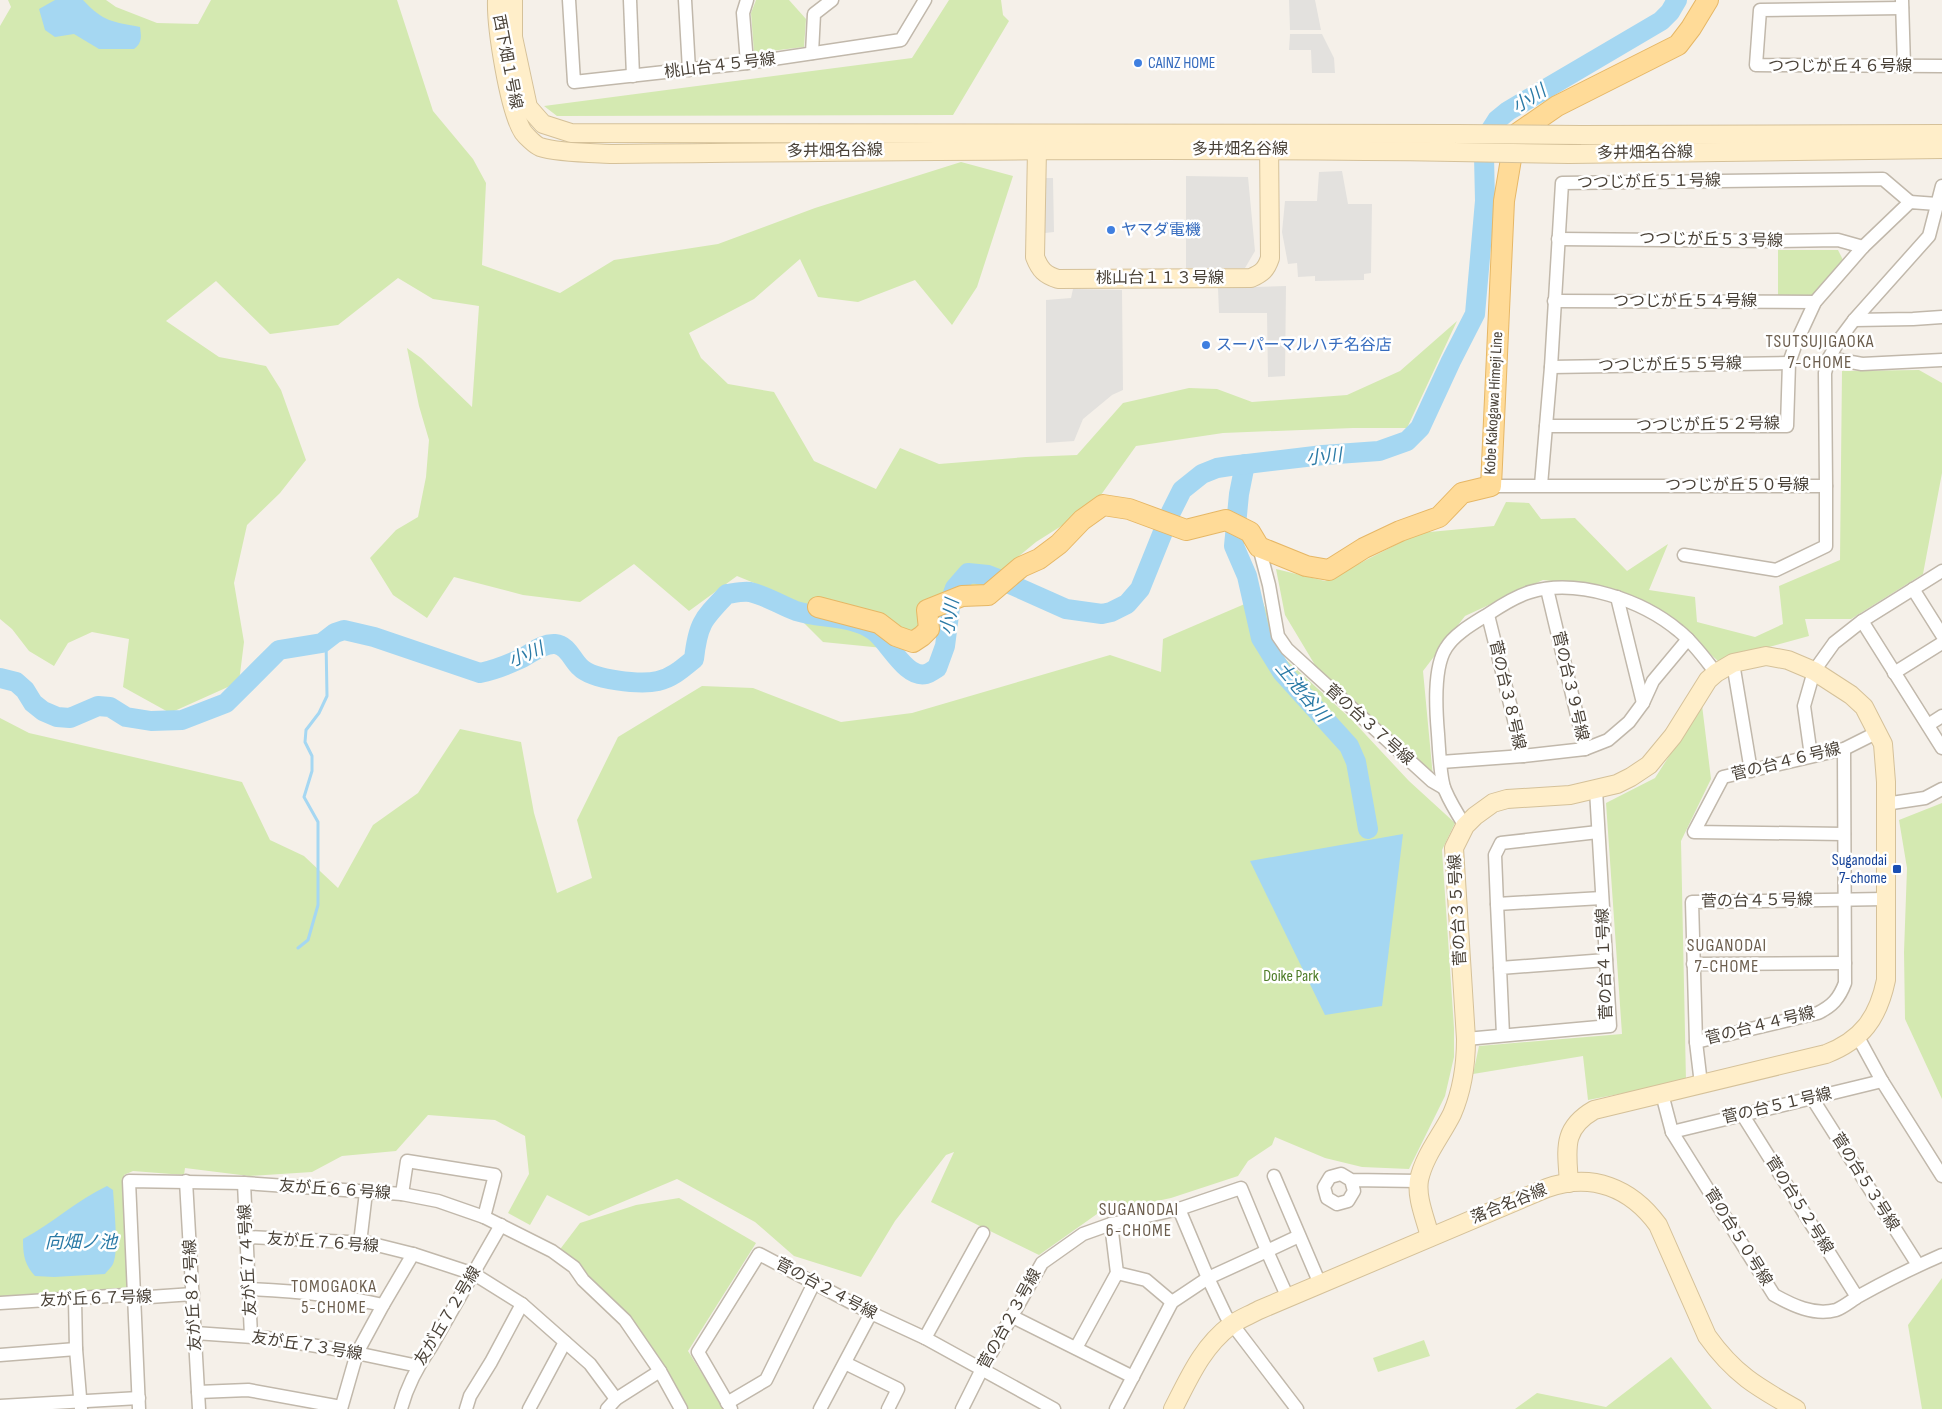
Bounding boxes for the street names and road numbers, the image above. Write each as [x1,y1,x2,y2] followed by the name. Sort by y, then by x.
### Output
[489,13,525,111] street label: 西下畑１号線
[663,50,777,82] street label: 桃山台４５号線
[1768,57,1912,76] street label: つつじが丘４６号線
[1192,140,1288,159] street label: 多井畑名谷線
[787,141,883,161] street label: 多井畑名谷線
[1597,143,1693,163] street label: 多井畑名谷線
[1577,171,1721,193] street label: つつじが丘５１号線
[1639,229,1783,251] street label: つつじが丘５３号線
[1096,269,1224,288] street label: 桃山台１１３号線
[1613,292,1757,311] street label: つつじが丘５４号線
[1481,331,1507,475] street label: Kobe Kakogawa Himeji Line
[1598,354,1742,376] street label: つつじが丘５５号線
[1636,414,1780,436] street label: つつじが丘５２号線
[1665,476,1809,495] street label: つつじが丘５０号線
[1548,629,1592,743] street label: 菅の台３９号線
[1485,638,1529,752] street label: 菅の台３８号線
[1321,680,1417,770] street label: 菅の台３７号線
[1729,739,1843,785] street label: 菅の台４６号線
[1446,854,1470,966] street label: 菅の台３５号線
[1701,891,1813,911] street label: 菅の台４５号線
[1594,908,1616,1020] street label: 菅の台４１号線
[1703,1003,1817,1049] street label: 菅の台４４号線
[1720,1084,1834,1128] street label: 菅の台５１号線
[1827,1129,1903,1235] street label: 菅の台５３号線
[1761,1152,1837,1258] street label: 菅の台５２号線
[278,1177,392,1203] street label: 友が丘６６号線
[1468,1180,1550,1228] street label: 落合名谷線
[1700,1184,1776,1290] street label: 菅の台５０号線
[236,1204,260,1316] street label: 友が丘７４号線
[266,1230,380,1256] street label: 友が丘７６号線
[181,1239,205,1351] street label: 友が丘８２号線
[772,1254,880,1324] street label: 菅の台２４号線
[411,1263,485,1369] street label: 友が丘７２号線
[975,1265,1045,1373] street label: 菅の台２３号線
[40,1288,152,1310] street label: 友が丘６７号線
[250,1328,364,1364] street label: 友が丘７３号線

